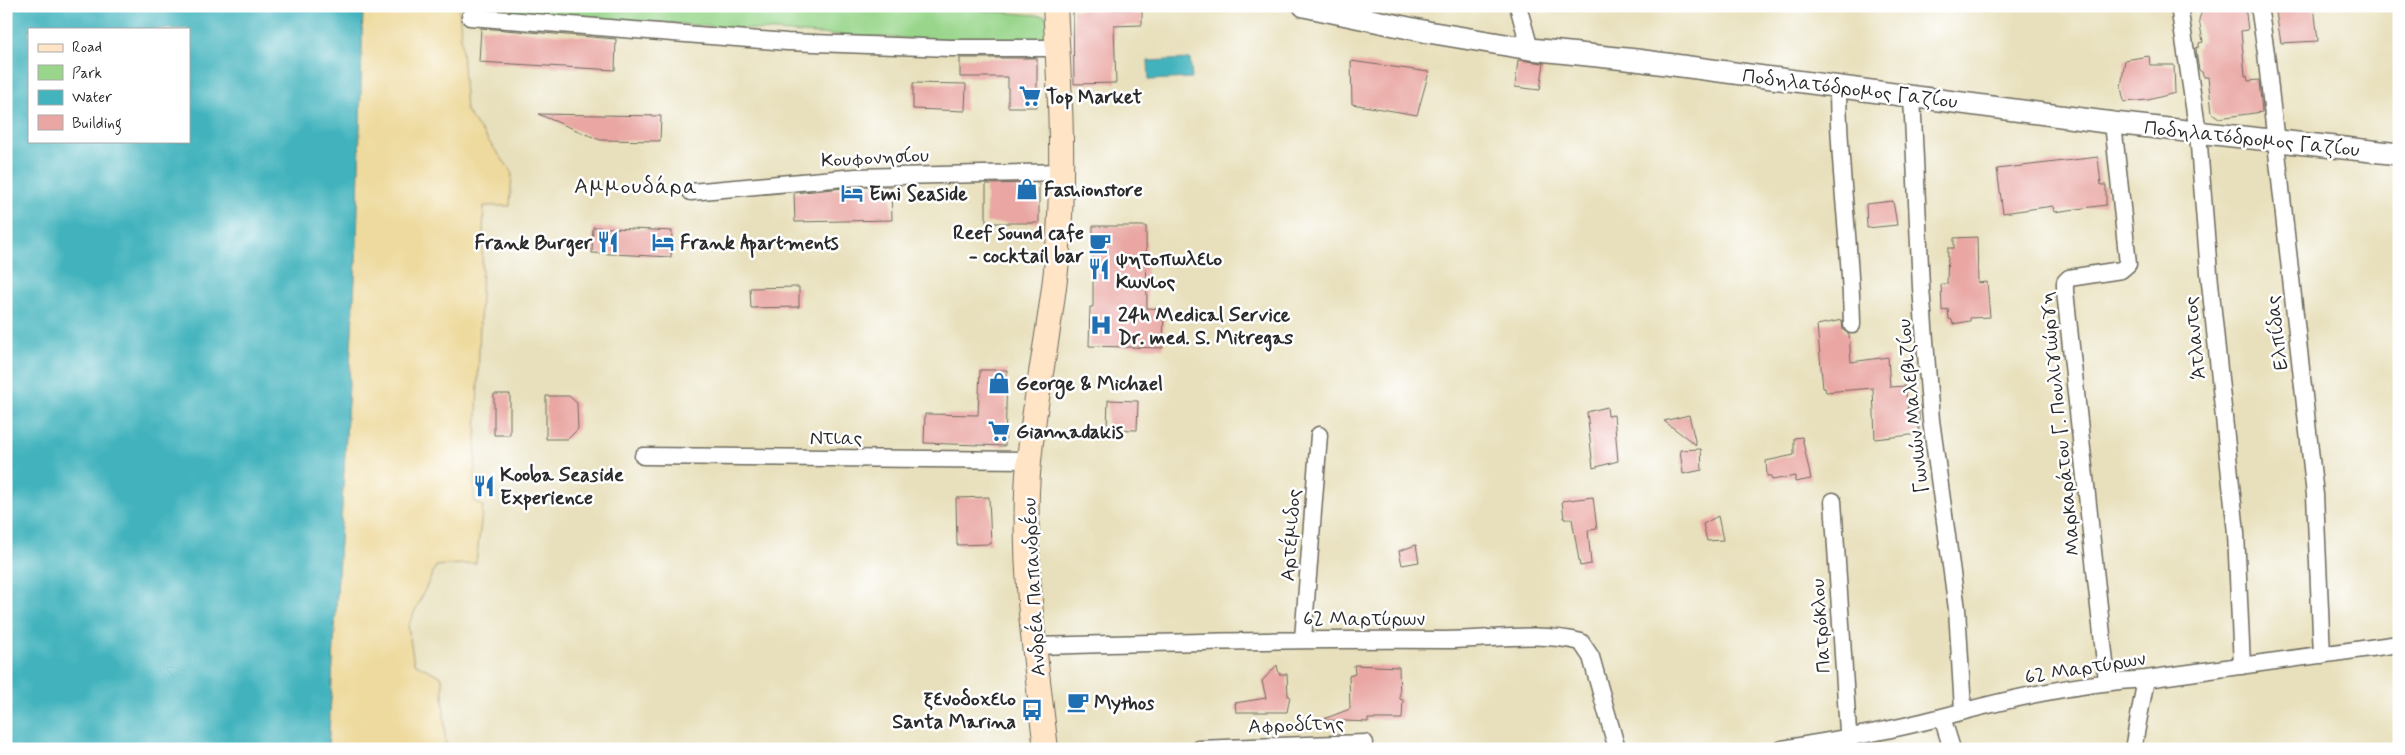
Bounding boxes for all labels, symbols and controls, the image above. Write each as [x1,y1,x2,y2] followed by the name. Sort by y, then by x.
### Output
[28,28,190,142] legend
[72,38,102,58] text: Road
[1741,63,1959,116] street label: Ποδηλατόδρομος Γαζίου
[72,64,102,84] text: Park
[1017,83,1043,109] supermarket icon: Top Market
[1046,84,1143,111] place label: Top Market
[72,88,112,108] text: Water
[72,114,122,135] text: Building
[2143,115,2361,164] street label: Ποδηλατόδρομος Γαζίου
[821,142,930,175] street label: Κουφονησίου
[574,173,698,201] district label: Αμμουδάρα
[1014,176,1040,202] shop icon: Fashionstore
[1044,177,1143,204] place label: Fashionstore
[839,180,865,206] hotel icon: Emi Seaside
[869,181,968,208] place label: Emi Seaside
[953,220,1085,270] place label: Reef sound cafe - cocktail bar
[595,229,621,255] restaurant icon: Frank Burger
[650,229,676,255] hotel icon: Frank Apartments
[475,230,593,257] place label: Frank Burger
[680,230,839,258] place label: Frank Apartments
[1087,230,1113,256] cafe icon: Reef sound cafe - cocktail bar
[1116,246,1222,296] place label: ψητοπωλειο Κωνιος
[1086,256,1112,282] restaurant icon: ψητοπωλειο Κωνιος
[2033,290,2088,557] street label: Μαρκαράτου Γ. Πουλιγιώργη
[2259,294,2295,372] street label: Ελπίδας
[2178,295,2213,381] street label: Άτλαντος
[1118,302,1293,352] place label: 24h Medical Service Dr. med. S. Mitregas
[1088,312,1114,338] hospital icon: 24h Medical Service Dr. med. S. Mitregas
[1891,317,1936,494] street label: Γωνιών Μαλεβιζίου
[986,370,1012,396] shop icon: George & Michael
[1016,371,1163,400] place label: George & Michael
[986,418,1012,444] supermarket icon: Giannadakis
[1016,419,1124,446] place label: Giannadakis
[810,425,863,452] street label: Ντιας
[500,462,624,512] place label: Kooba Seaside Experience
[471,473,497,499] restaurant icon: Kooba Seaside Experience
[1275,488,1308,582] street label: Αρτέμιδος
[1016,497,1053,677] street label: Ανδρέα Παπανδρέου
[1805,578,1838,674] street label: Πατρόκλου
[1303,606,1425,633] street label: 62 Μαρτύρων
[2023,646,2148,691] street label: 62 Μαρτύρων
[892,686,1016,736] place label: ξενοδοχειο Santa Marina
[1065,689,1091,715] cafe icon: Mythos
[1094,690,1154,717] place label: Mythos
[1019,697,1045,723] bus stop icon: ξενοδοχειο Santa Marina
[1248,710,1345,741] street label: Αφροδίτης

